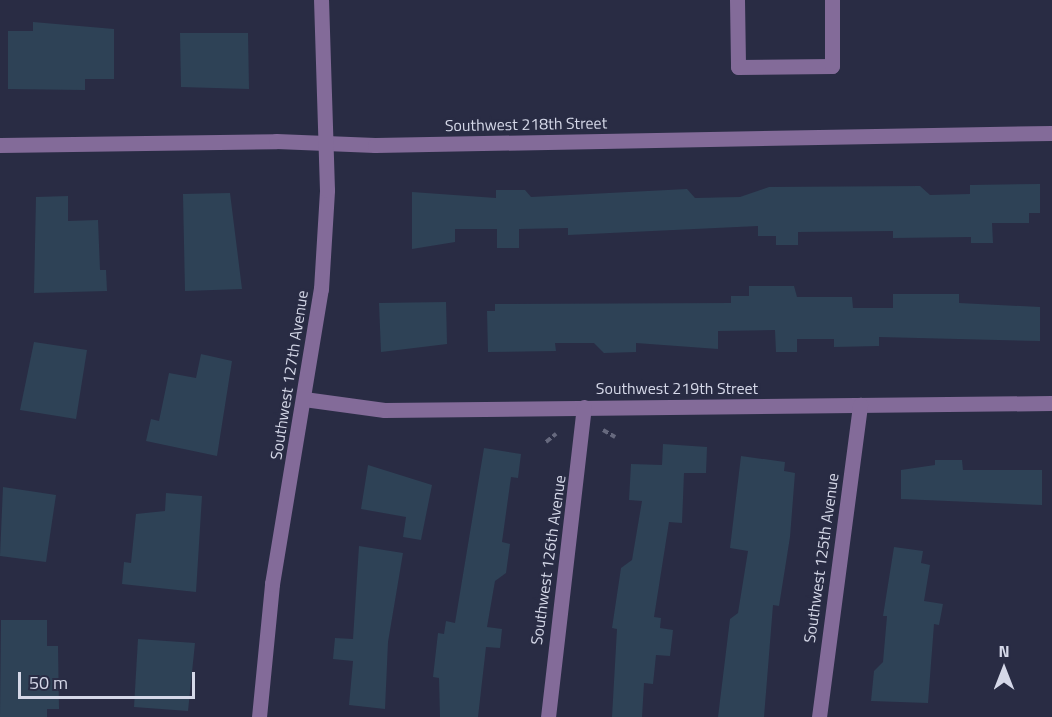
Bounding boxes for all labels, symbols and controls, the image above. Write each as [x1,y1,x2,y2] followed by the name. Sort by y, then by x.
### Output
[445,113,607,135] street label: Southwest 218th Street
[266,289,312,461] street label: Southwest 127th Avenue
[596,378,758,398] street label: Southwest 219th Street
[800,472,842,644] street label: Southwest 125th Avenue
[527,474,569,646] street label: Southwest 126th Avenue
[974,639,1034,699] north arrow
[998,639,1010,663] text: N
[21,660,198,698] scale bar
[29,669,68,696] text: 50 m

